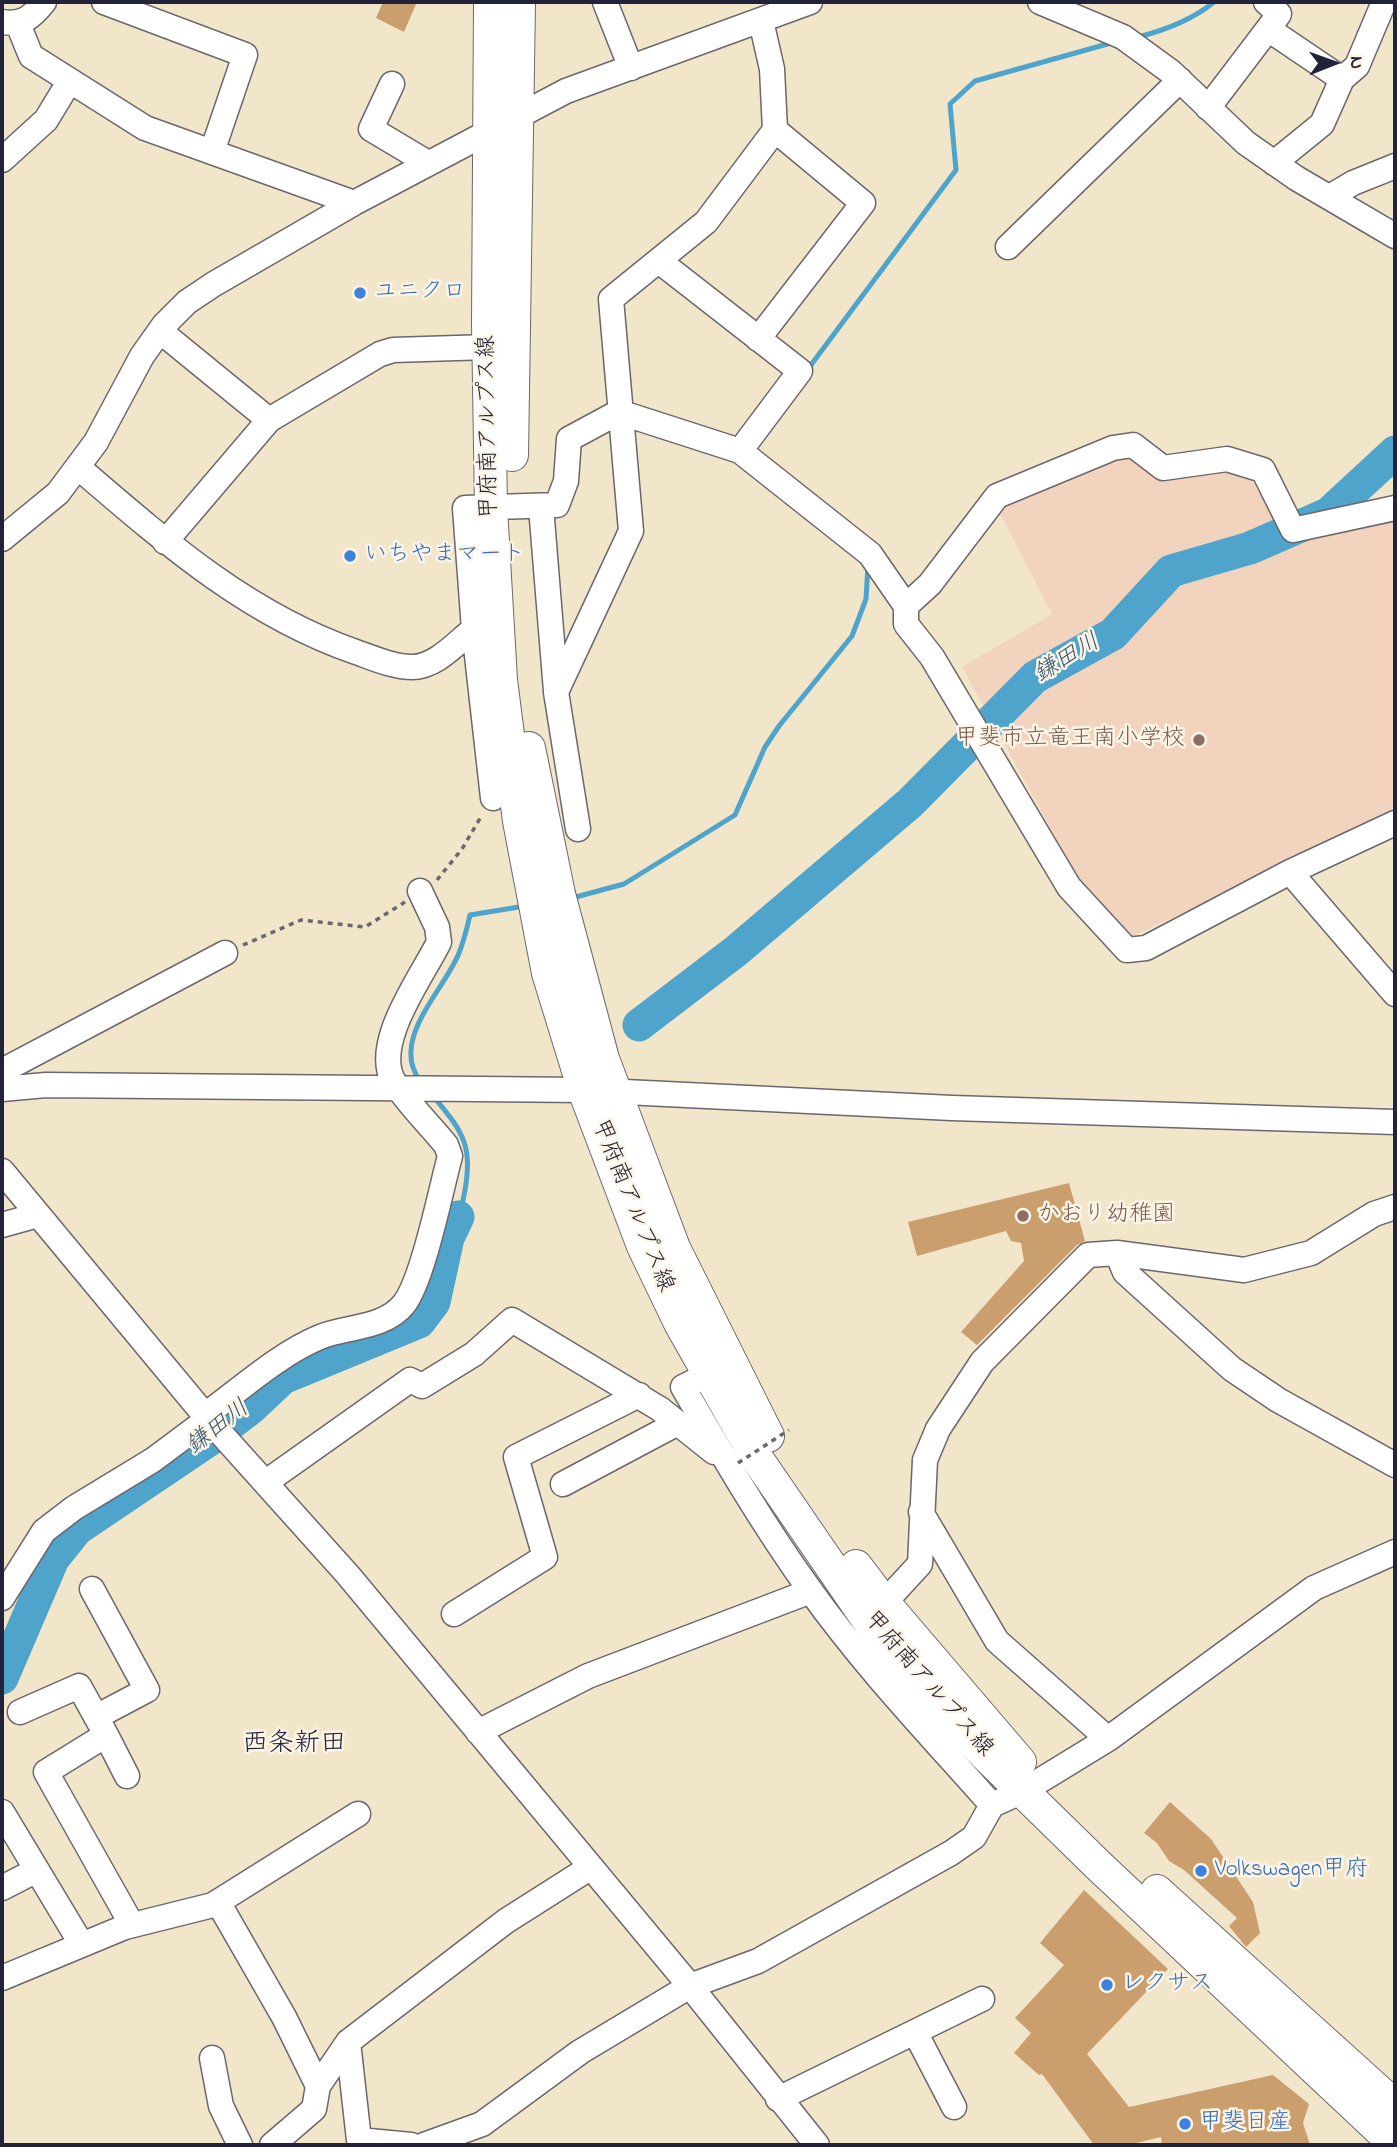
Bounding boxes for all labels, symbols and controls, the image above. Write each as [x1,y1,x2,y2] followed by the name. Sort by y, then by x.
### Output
[1299,28,1369,98] north arrow
[1342,56,1369,69] text: N
[374,279,466,307] place label: ユニクロ
[352,285,368,301] marker: ユニクロ
[475,335,505,519] street label: 甲府南アルプス線
[364,542,525,570] place label: いちやまマート
[342,548,358,564] marker: いちやまマート
[1030,629,1106,691] water label: 鎌田川
[955,726,1185,754] place label: 甲斐市立竜王南小学校
[1191,732,1207,748] marker: 甲斐市立竜王南小学校
[584,1116,678,1296] street label: 甲府南アルプス線
[1037,1202,1175,1230] place label: かおり幼稚園
[1015,1208,1031,1224] marker: かおり幼稚園
[182,1395,256,1463] water label: 鎌田川
[856,1607,998,1763] street label: 甲府南アルプス線
[242,1730,346,1762] district label: 西条新田
[1215,1857,1368,1885] place label: Volkswagen甲府
[1193,1863,1209,1879] marker: Volkswagen甲府
[1121,1971,1213,1999] place label: レクサス
[1099,1977,1115,1993] marker: レクサス
[1199,2110,1291,2138] place label: 甲斐日産
[1177,2116,1193,2132] marker: 甲斐日産

